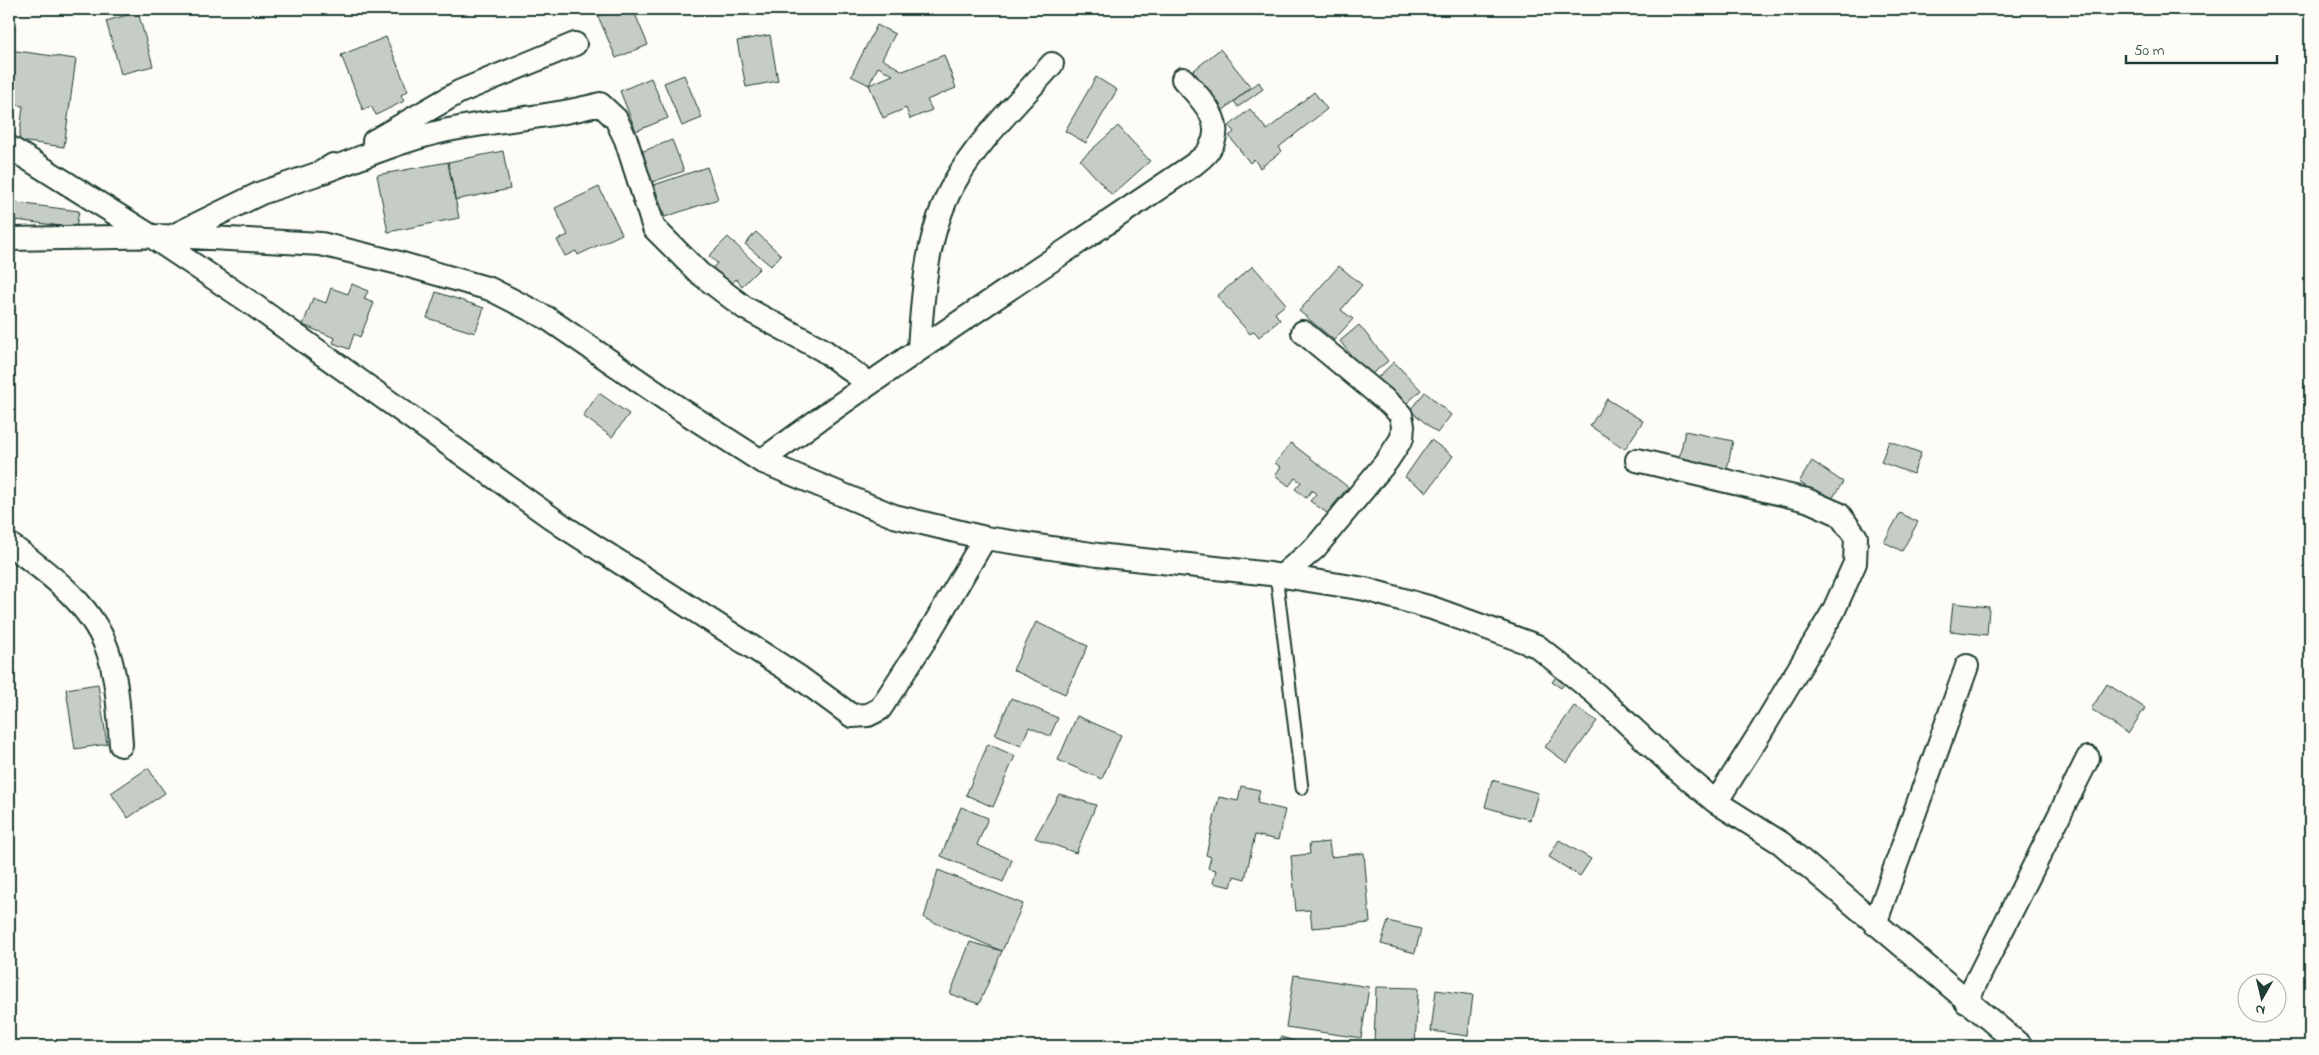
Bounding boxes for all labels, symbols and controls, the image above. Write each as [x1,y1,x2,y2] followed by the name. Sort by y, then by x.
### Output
[2126,32,2278,64] scale bar
[2134,40,2165,62] text: 50 m
[2236,972,2286,1022] north arrow
[2254,998,2267,1020] text: N

